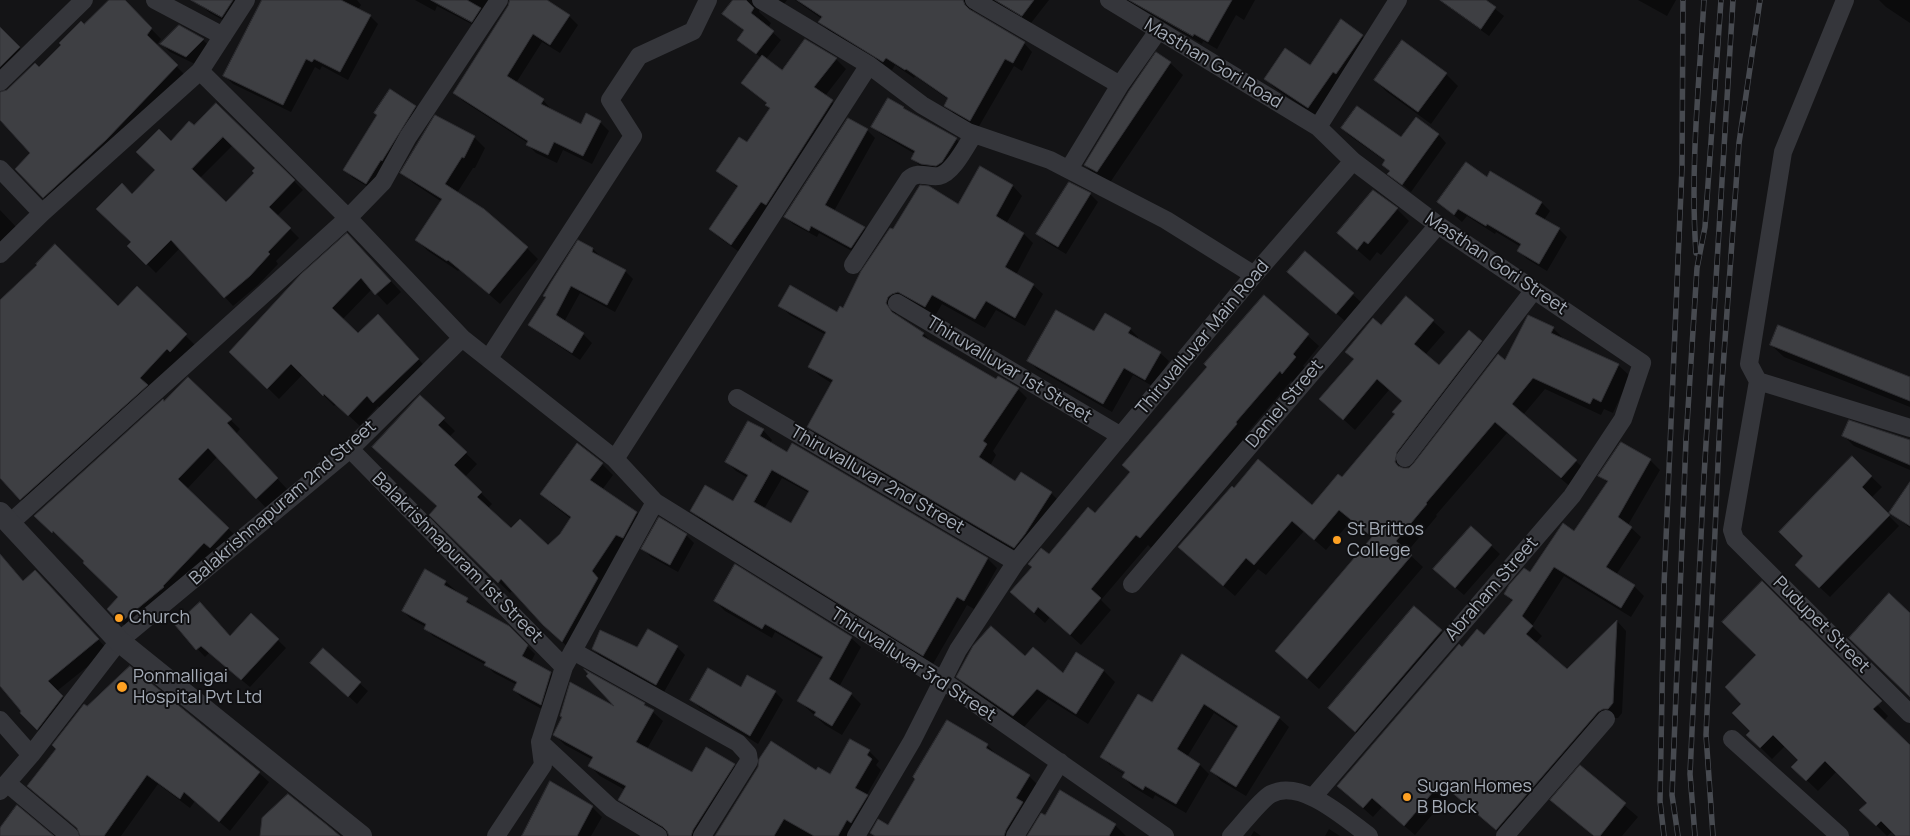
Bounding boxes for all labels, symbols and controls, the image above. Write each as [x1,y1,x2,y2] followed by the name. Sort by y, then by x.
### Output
[1140,14,1286,114] street label: Masthan Gori Road
[1421,208,1571,320] street label: Masthan Gori Street
[1132,256,1274,420] street label: Thiruvalluvar Main Road
[922,312,1096,428] street label: Thiruvalluvar 1st Street
[1242,356,1328,452] street label: Daniel Street
[185,416,381,590] street label: Balakrishnapuram 2nd Street
[786,421,968,539] street label: Thiruvalluvar 2nd Street
[367,468,547,648] street label: Balakrishnapuram 1st Street
[1347,519,1424,562] place label: St Brittos College
[1441,533,1543,645] street label: Abraham Street
[1331,534,1343,546] marker: St Brittos College
[1768,572,1874,678] street label: Pudupet Street
[826,603,1000,727] street label: Thiruvalluvar 3rd Street
[129,607,190,629] place label: Church
[113,612,125,624] marker: Church
[133,666,262,709] place label: Ponmalligai Hospital Pvt Ltd
[115,680,129,694] marker: Ponmalligai Hospital Pvt Ltd
[1417,776,1532,819] place label: Sugan Homes B Block
[1401,791,1413,803] marker: Sugan Homes B Block

